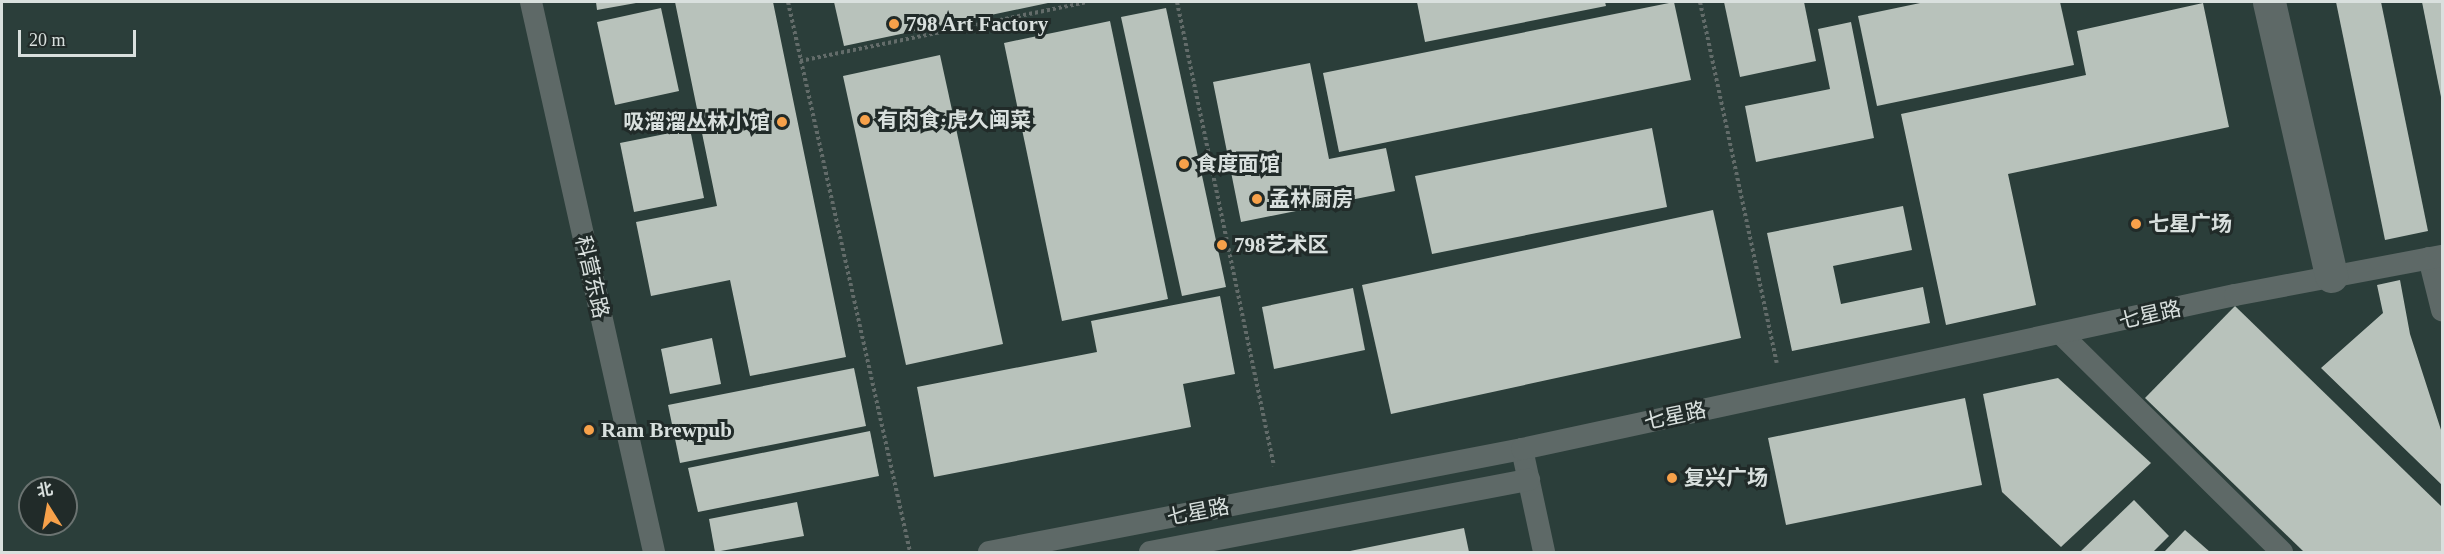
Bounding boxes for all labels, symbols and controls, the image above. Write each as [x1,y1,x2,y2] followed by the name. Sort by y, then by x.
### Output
[906,11,1049,37] place label: 798 Art Factory
[887,17,901,31] marker: 798 Art Factory
[21,18,140,56] scale bar
[29,30,66,50] text: 20 m
[877,107,1031,133] place label: 有肉食·虎久闽菜
[623,109,770,135] place label: 吸溜溜丛林小馆
[858,113,872,127] marker: 有肉食·虎久闽菜
[775,115,789,129] marker: 吸溜溜丛林小馆
[1196,151,1280,177] place label: 食度面馆
[1177,157,1191,171] marker: 食度面馆
[1269,186,1353,212] place label: 孟林厨房
[1250,192,1264,206] marker: 孟林厨房
[2148,211,2232,237] place label: 七星广场
[2129,217,2143,231] marker: 七星广场
[1234,232,1328,258] place label: 798艺术区
[570,233,614,321] street label: 科营东路
[1215,238,1229,252] marker: 798艺术区
[2116,296,2184,334] street label: 七星路
[1642,397,1708,435] street label: 七星路
[601,417,732,443] place label: Ram Brewpub
[582,423,596,437] marker: Ram Brewpub
[1684,465,1768,491] place label: 复兴广场
[1665,471,1679,485] marker: 复兴广场
[18,476,78,536] north arrow
[35,480,54,500] text: 北
[1165,494,1231,530] street label: 七星路

